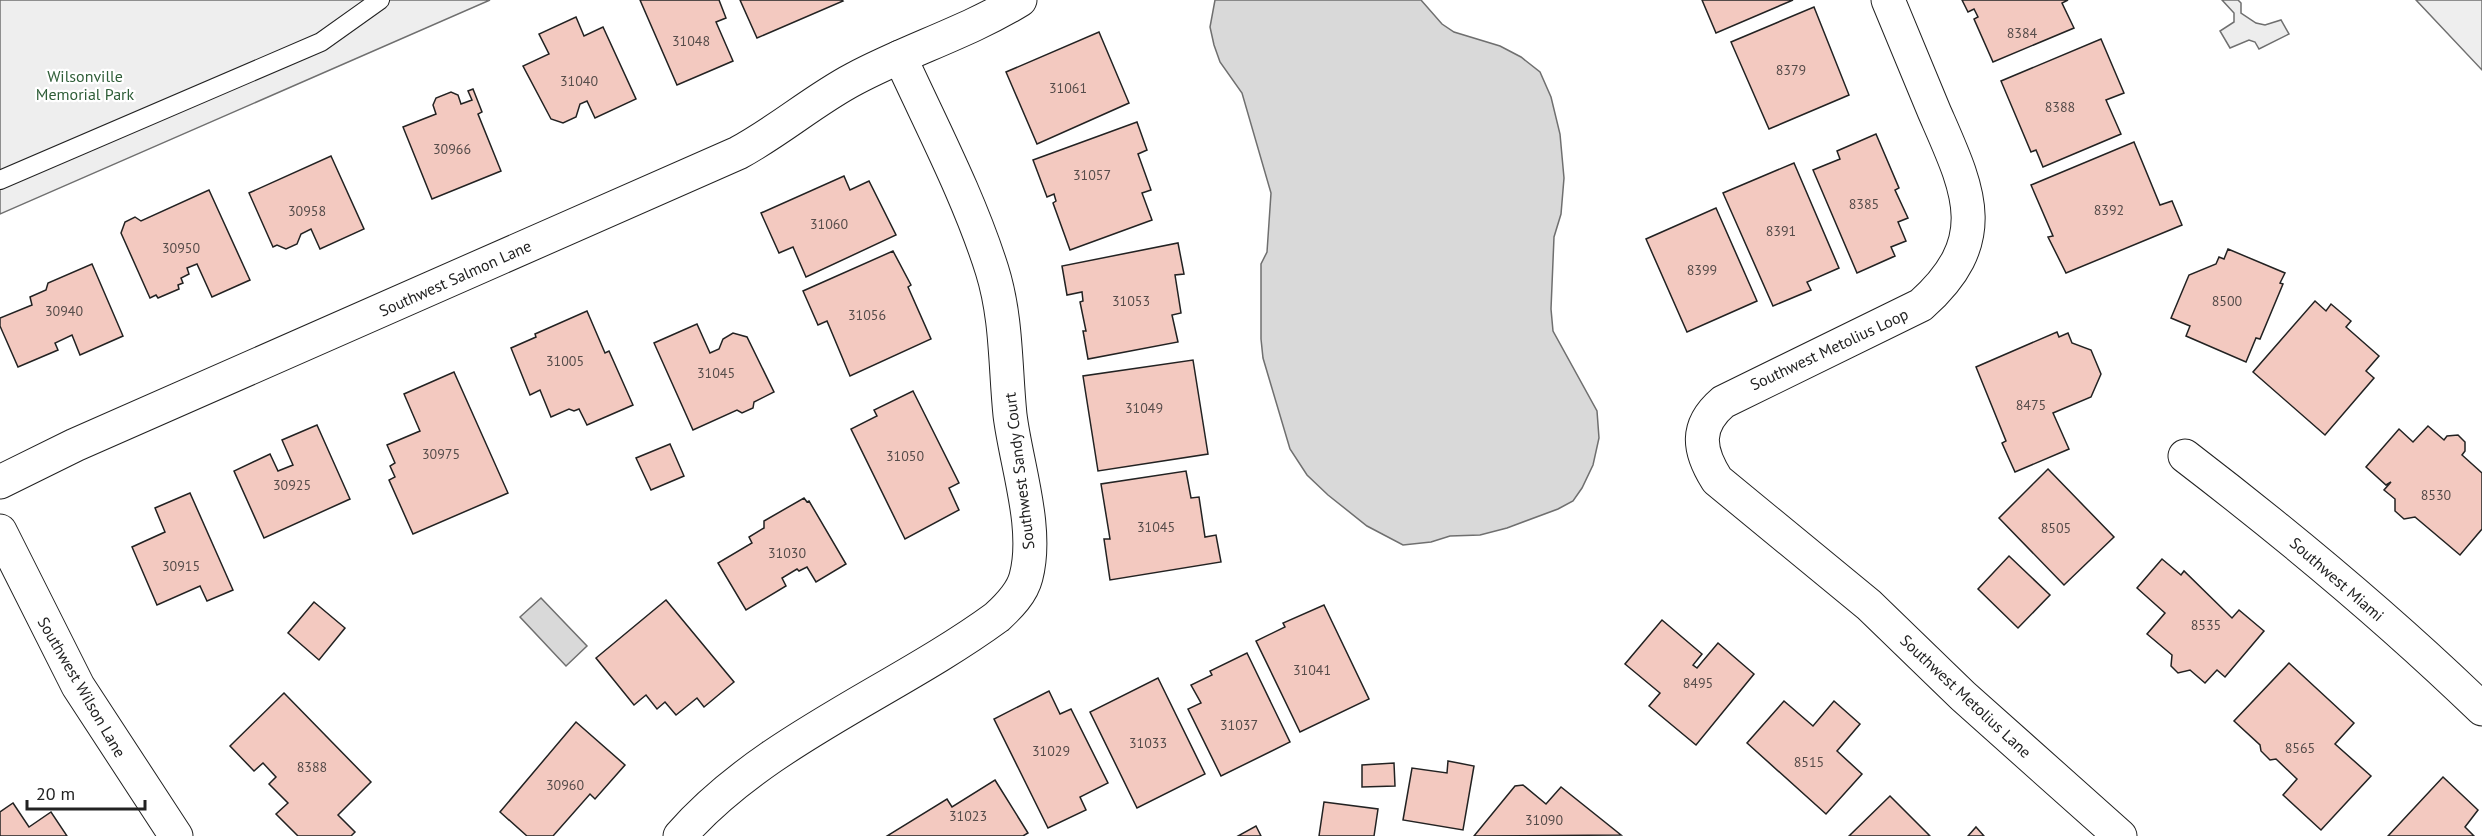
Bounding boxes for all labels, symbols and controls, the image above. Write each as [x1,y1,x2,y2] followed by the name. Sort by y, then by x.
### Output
[2007,24,2038,42] house number: 8384
[672,32,710,50] house number: 31048
[1776,61,1806,79] house number: 8379
[36,66,135,104] park label: Wilsonville Memorial Park
[560,72,598,90] house number: 31040
[1049,79,1087,97] house number: 31061
[2045,98,2075,116] house number: 8388
[433,140,471,158] house number: 30966
[1073,166,1111,184] house number: 31057
[1849,195,1879,213] house number: 8385
[2094,201,2124,219] house number: 8392
[288,202,326,220] house number: 30958
[810,215,848,233] house number: 31060
[1766,222,1796,240] house number: 8391
[376,235,534,321] street label: Southwest Salmon Lane
[162,239,200,257] house number: 30950
[1687,261,1717,279] house number: 8399
[1112,292,1150,310] house number: 31053
[2212,292,2243,310] house number: 8500
[45,302,83,320] house number: 30940
[1747,304,1911,394] street label: Southwest Metolius Loop
[848,306,886,324] house number: 31056
[546,352,584,370] house number: 31005
[697,364,735,382] house number: 31045
[999,391,1039,551] street label: Southwest Sandy Court
[2016,396,2046,414] house number: 8475
[1125,399,1163,417] house number: 31049
[422,445,460,463] house number: 30975
[886,447,924,465] house number: 31050
[273,476,311,494] house number: 30925
[2421,486,2452,504] house number: 8530
[1137,518,1175,536] house number: 31045
[2041,519,2071,537] house number: 8505
[2286,533,2388,625] street label: Southwest Miami
[768,544,806,562] house number: 31030
[162,557,200,575] house number: 30915
[34,613,130,761] street label: Southwest Wilson Lane
[2191,616,2221,634] house number: 8535
[1896,630,2036,762] street label: Southwest Metolius Lane
[1293,661,1331,679] house number: 31041
[1683,674,1713,692] house number: 8495
[1220,716,1258,734] house number: 31037
[1129,734,1167,752] house number: 31033
[2285,739,2315,757] house number: 8565
[1032,742,1070,760] house number: 31029
[1794,753,1824,771] house number: 8515
[297,758,327,776] house number: 8388
[27,773,146,811] scale bar
[546,776,584,794] house number: 30960
[36,782,75,805] text: 20 m
[949,807,987,825] house number: 31023
[1525,811,1563,829] house number: 31090

